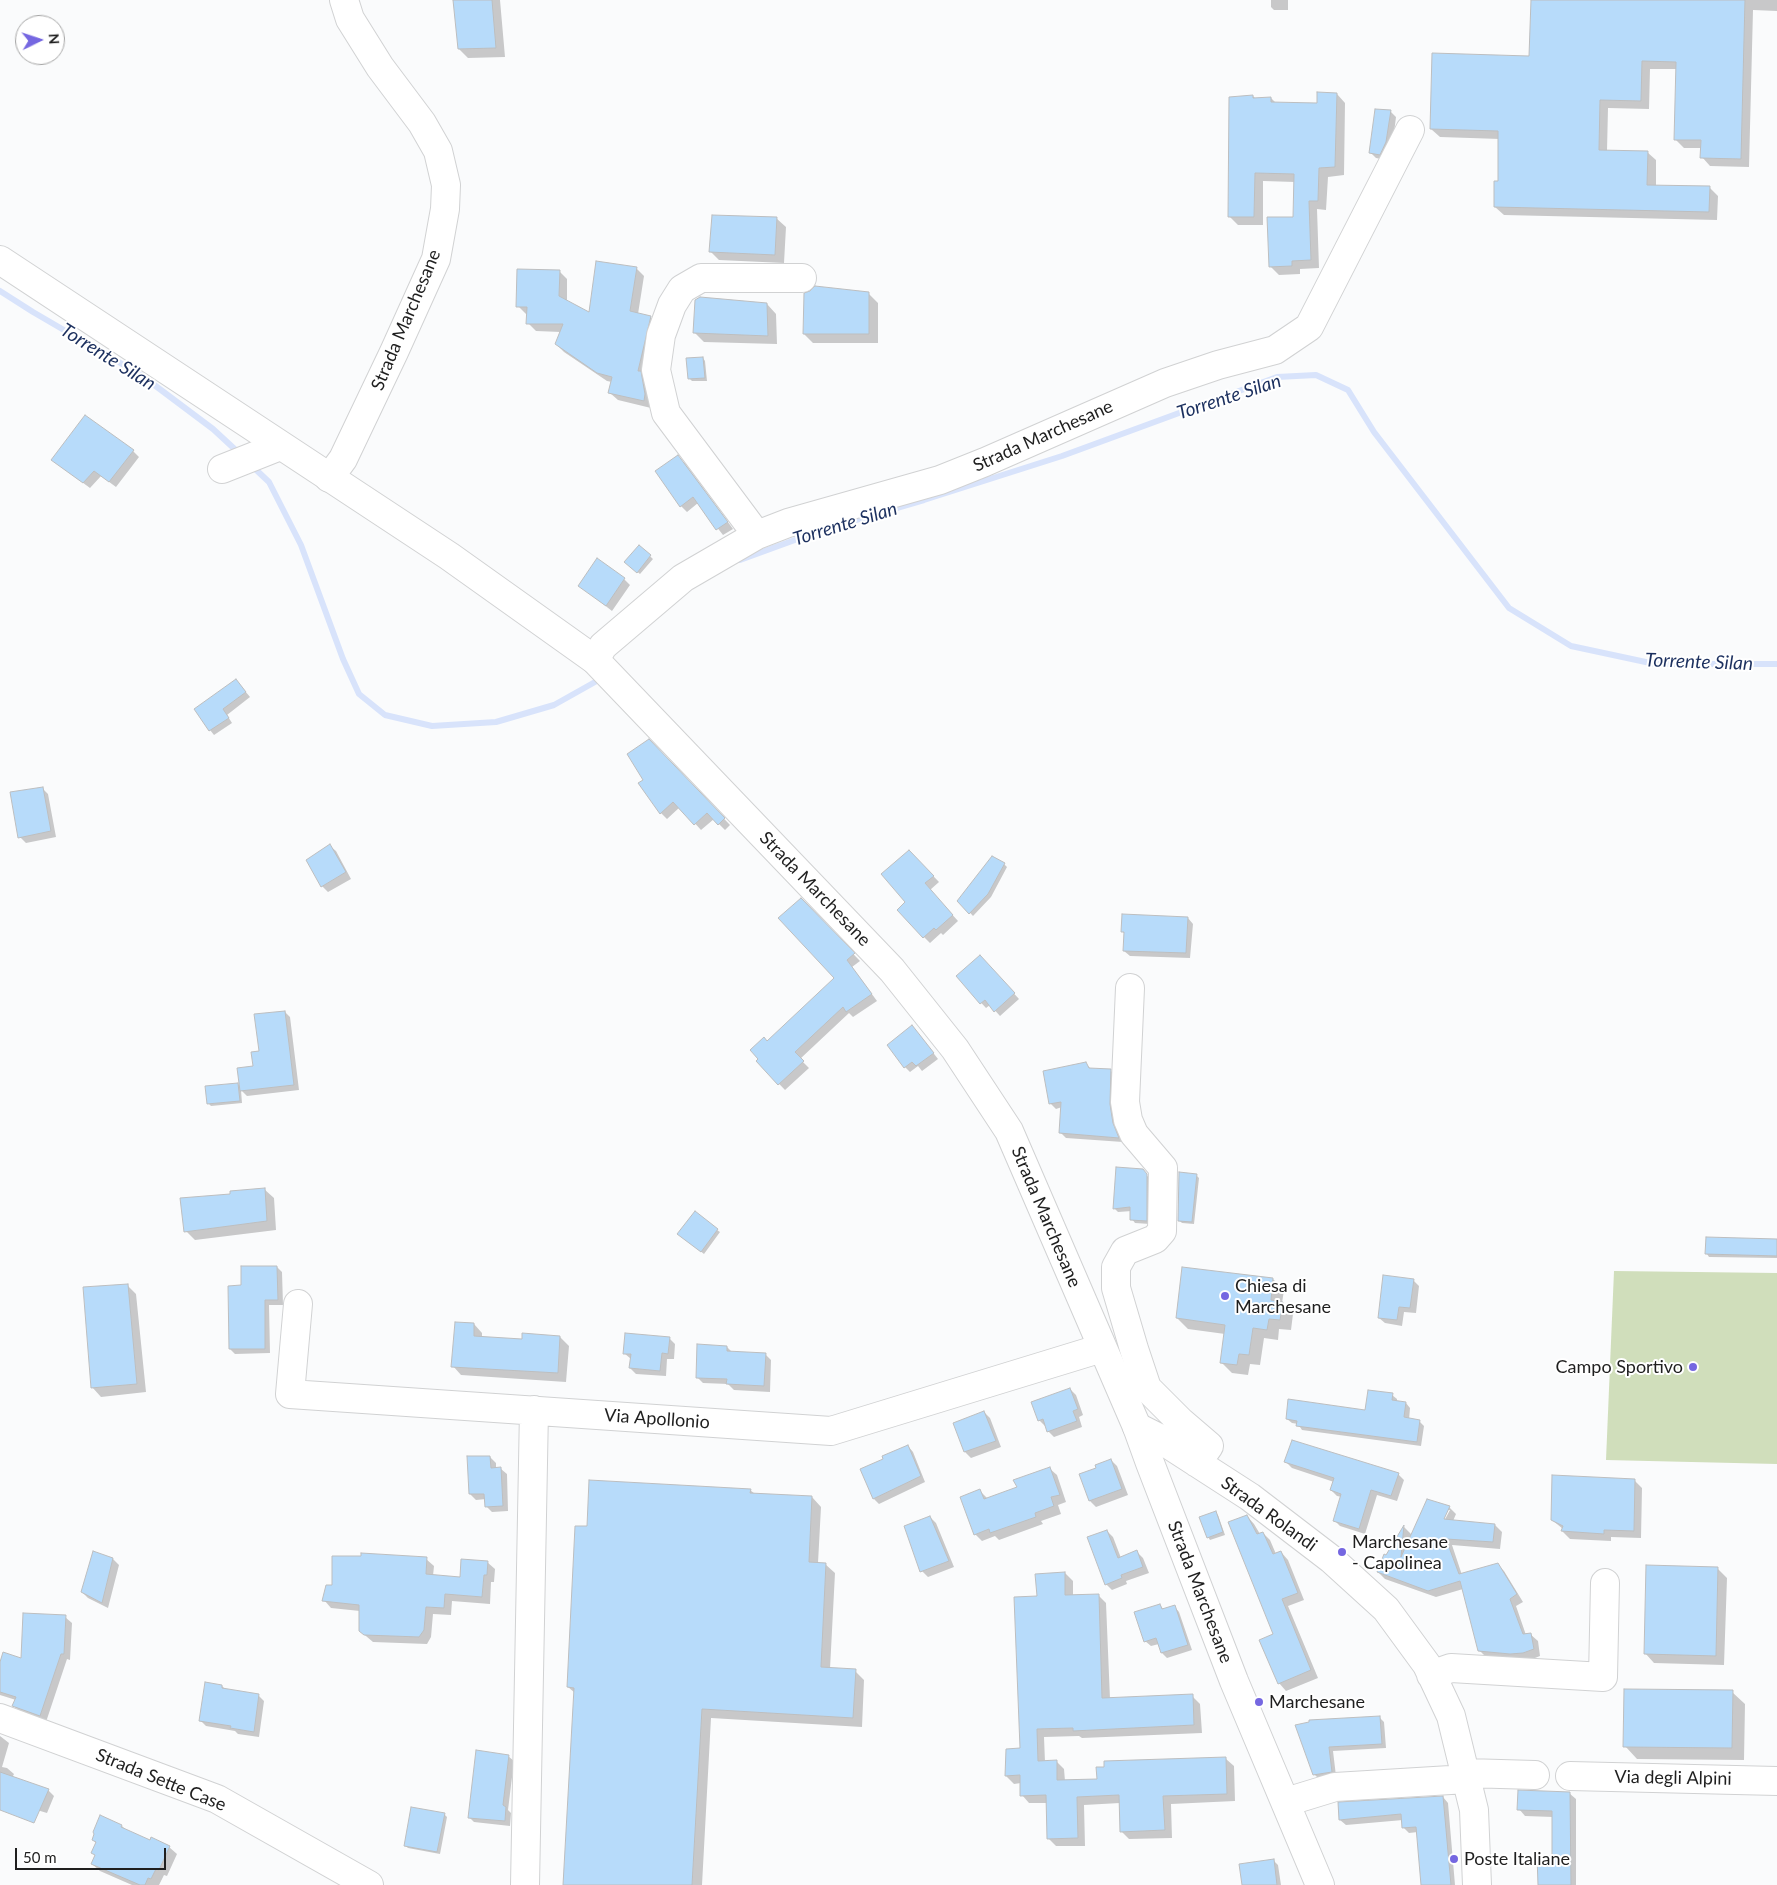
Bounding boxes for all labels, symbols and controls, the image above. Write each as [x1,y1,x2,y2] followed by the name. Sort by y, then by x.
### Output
[15,15,65,65] north arrow
[46,33,63,45] text: N
[367,246,445,394] street label: Strada Marchesane
[56,319,160,395] water label: Torrente Silan
[1174,369,1284,425] water label: Torrente Silan
[970,395,1116,477] street label: Strada Marchesane
[790,497,900,551] water label: Torrente Silan
[1645,649,1753,675] water label: Torrente Silan
[755,827,875,951] street label: Strada Marchesane
[1007,1143,1085,1291] street label: Strada Marchesane
[1235,1275,1331,1318] place label: Chiesa di Marchesane
[1219,1290,1231,1302] marker: Chiesa di Marchesane
[1556,1356,1683,1378] place label: Campo Sportivo
[1687,1361,1699,1373] marker: Campo Sportivo
[603,1405,711,1433] street label: Via Apollonio
[1217,1472,1321,1556] street label: Strada Rolandi
[1163,1518,1237,1666] street label: Strada Marchesane
[1352,1531,1448,1574] place label: Marchesane - Capolinea
[1336,1546,1348,1558] marker: Marchesane - Capolinea
[1269,1691,1365,1713] place label: Marchesane
[1253,1696,1265,1708] marker: Marchesane
[93,1744,229,1816] street label: Strada Sette Case
[1614,1766,1732,1790] street label: Via degli Alpini
[18,1838,169,1870] scale bar
[23,1848,57,1866] text: 50 m
[1464,1848,1570,1870] place label: Poste Italiane
[1448,1853,1460,1865] marker: Poste Italiane

